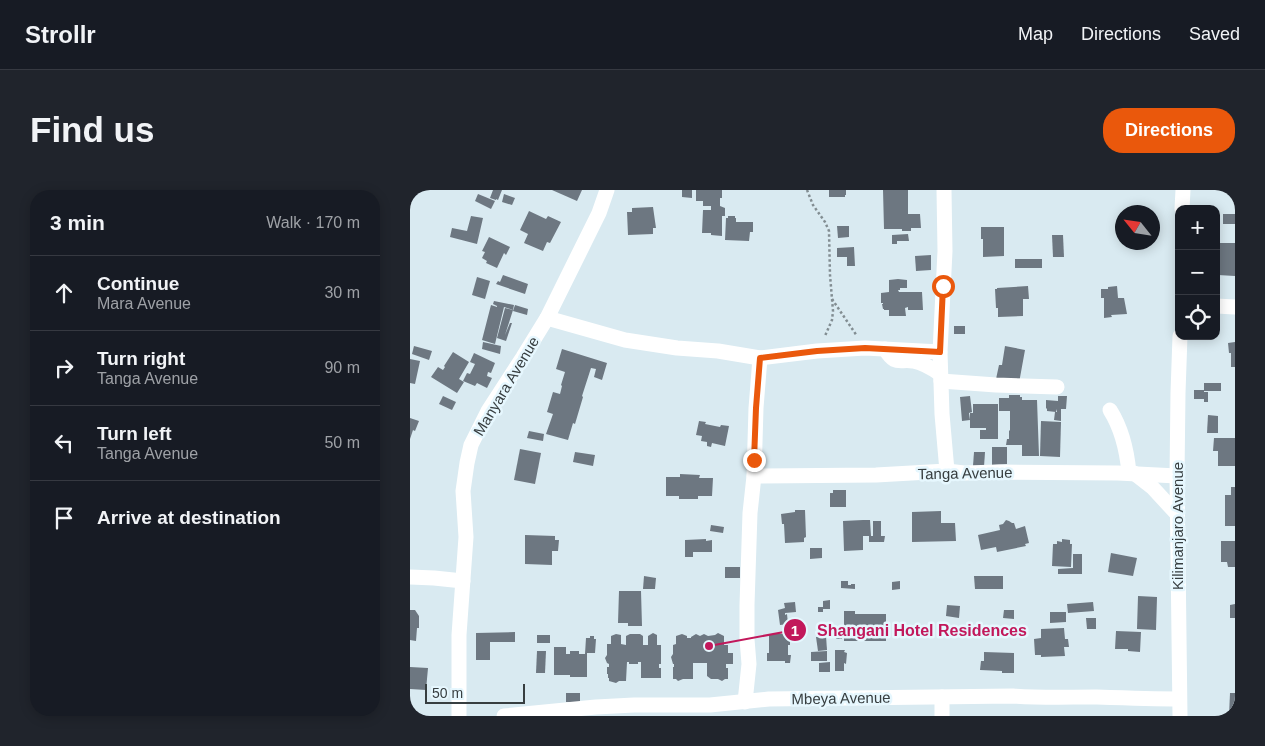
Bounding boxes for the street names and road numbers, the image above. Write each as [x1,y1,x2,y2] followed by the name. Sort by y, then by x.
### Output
[470,333,542,439] street label: Manyara Avenue
[1169,462,1186,590] street label: Kilimanjaro Avenue
[917,464,1013,482] street label: Tanga Avenue
[791,689,891,707] street label: Mbeya Avenue

